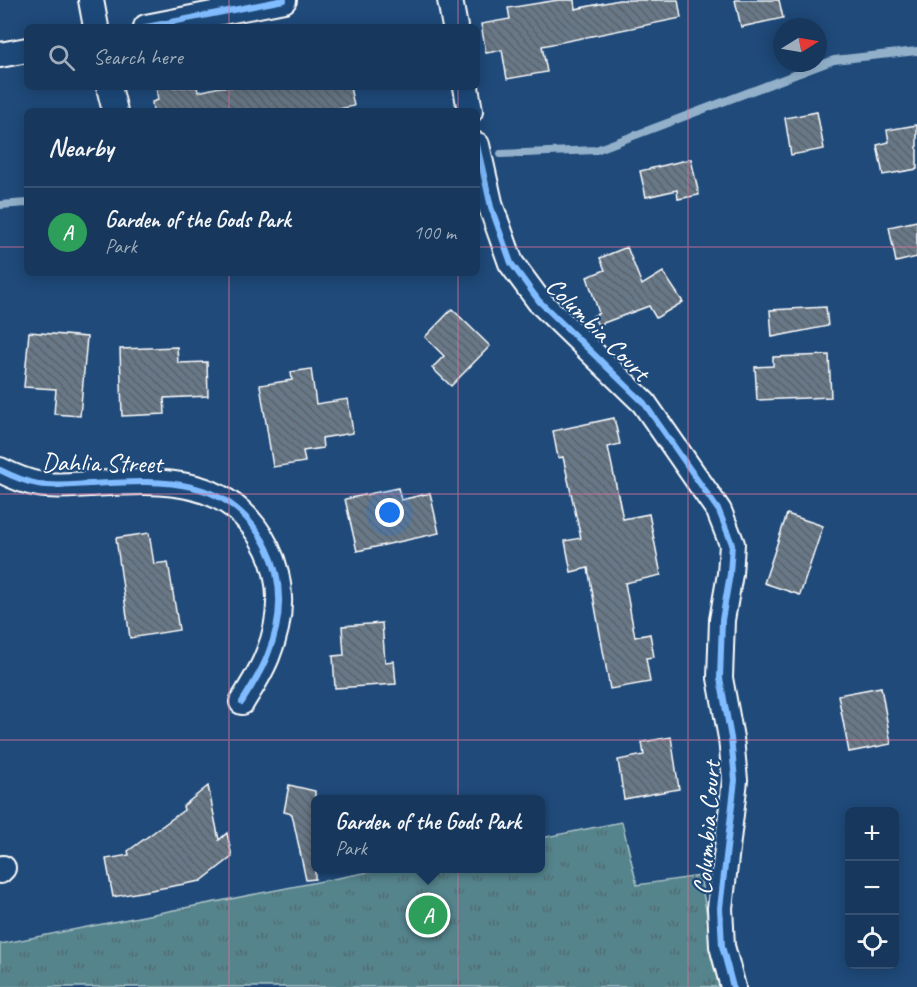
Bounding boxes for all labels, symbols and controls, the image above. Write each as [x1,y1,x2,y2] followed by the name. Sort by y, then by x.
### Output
[773,18,827,72] north arrow
[24,24,480,90] search box
[45,41,78,74] icon: search
[93,43,183,71] text: Search here
[48,131,113,164] text: Nearby
[105,206,291,234] text: Garden of the Gods Park
[62,220,73,245] text: A
[413,220,456,245] text: 100 m
[105,234,137,259] text: Park
[539,270,659,390] street label: Columbia Court
[41,445,165,481] street label: Dahlia Street
[375,498,404,527] your location
[686,758,728,896] street label: Columbia Court
[311,795,545,873] popup
[845,807,899,969] map controls
[845,807,899,861] button: +
[335,808,521,836] text: Garden of the Gods Park
[335,836,367,861] text: Park
[845,861,899,915] button: −
[408,892,448,938] pin: A
[845,915,899,969] button: locate

